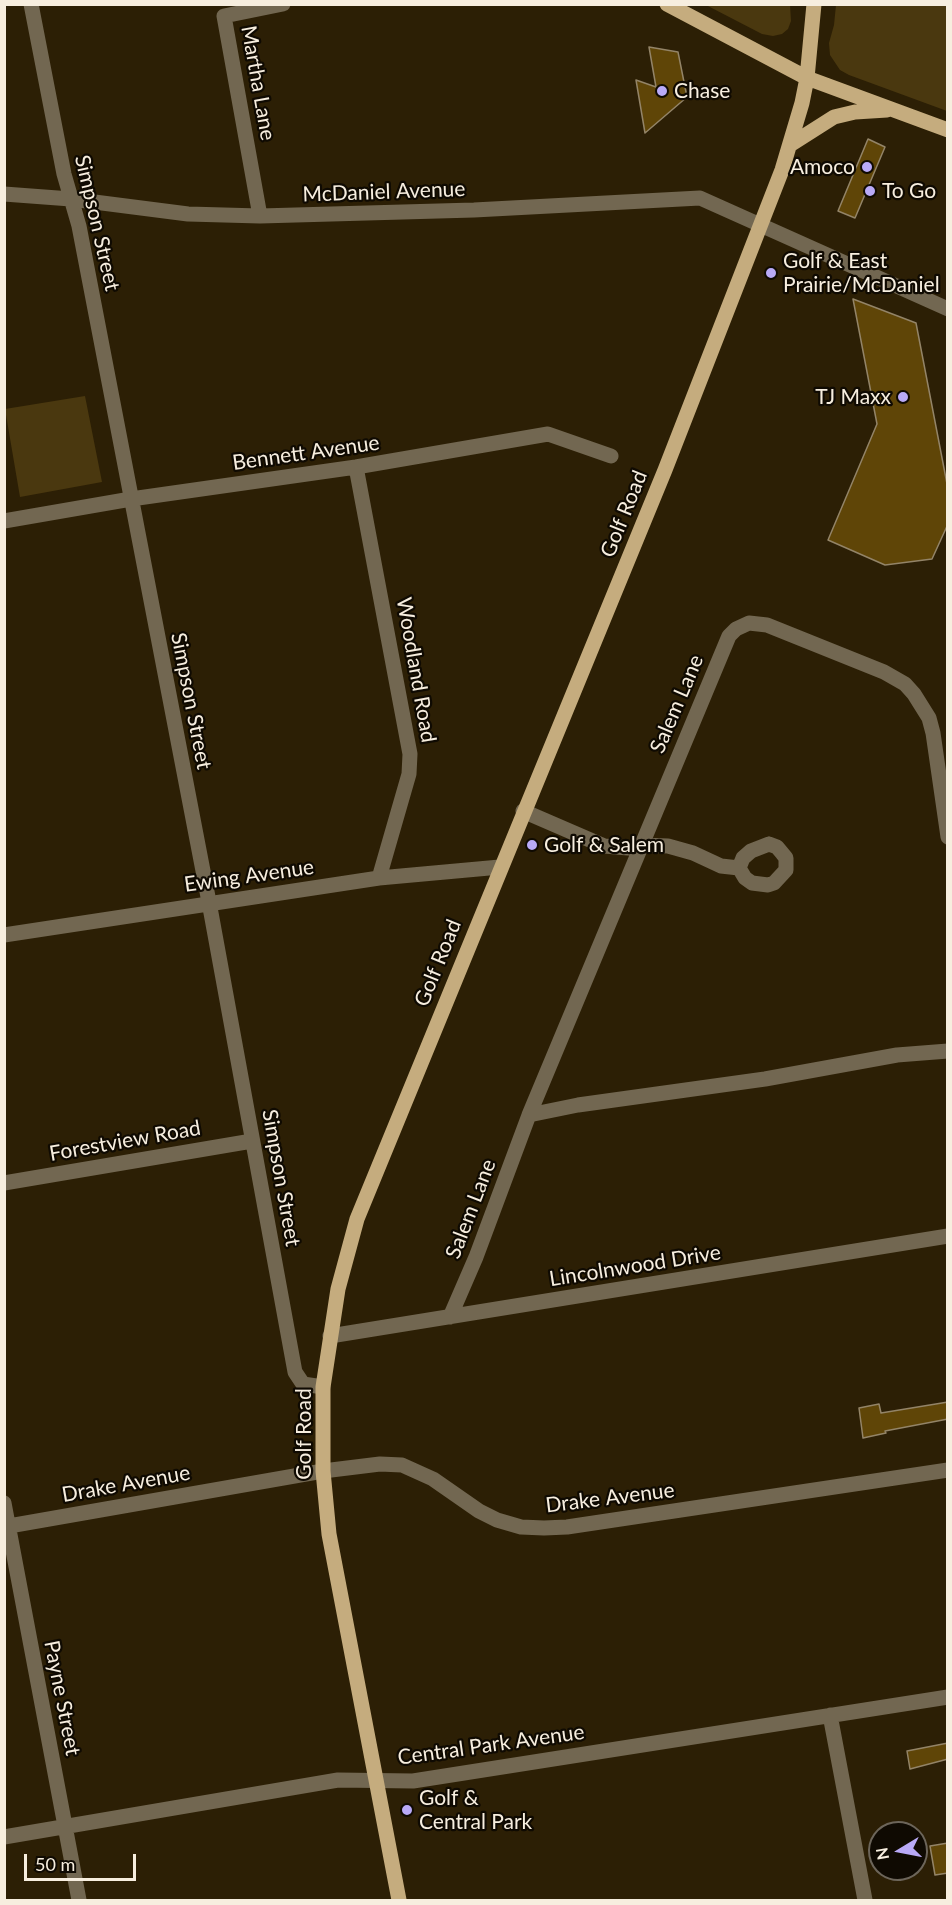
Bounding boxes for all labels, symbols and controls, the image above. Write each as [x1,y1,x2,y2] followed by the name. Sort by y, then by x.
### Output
[235,24,281,142] street label: Martha Lane
[674,78,730,104] place label: Chase
[655,84,669,98] marker: Chase
[69,153,125,293] street label: Simpson Street
[790,154,855,180] place label: Amoco
[860,160,874,174] marker: Amoco
[302,177,466,207] street label: McDaniel Avenue
[882,178,936,204] place label: To Go
[863,184,877,198] marker: To Go
[783,248,940,298] place label: Golf & East Prairie/McDaniel
[764,266,778,280] marker: Golf & East Prairie/McDaniel
[815,384,891,410] place label: TJ Maxx
[896,390,910,404] marker: TJ Maxx
[231,430,381,476] street label: Bennett Avenue
[595,467,653,561] street label: Golf Road
[391,595,441,745] street label: Woodland Road
[165,630,217,772] street label: Simpson Street
[645,651,709,757] street label: Salem Lane
[544,832,664,858] place label: Golf & Salem
[525,838,539,852] marker: Golf & Salem
[182,854,316,898] street label: Ewing Avenue
[409,916,467,1010] street label: Golf Road
[257,1107,305,1249] street label: Simpson Street
[47,1115,203,1167] street label: Forestview Road
[441,1156,501,1262] street label: Salem Lane
[547,1240,723,1292] street label: Lincolnwood Drive
[291,1388,317,1480] street label: Golf Road
[60,1460,192,1508] street label: Drake Avenue
[544,1478,676,1518] street label: Drake Avenue
[38,1638,86,1758] street label: Payne Street
[396,1719,586,1771] street label: Central Park Avenue
[419,1785,532,1835] place label: Golf & Central Park
[400,1803,414,1817] marker: Golf & Central Park
[868,1821,928,1881] north arrow
[27,1842,140,1880] scale bar
[871,1846,892,1862] text: N
[35,1853,75,1875] text: 50 m

